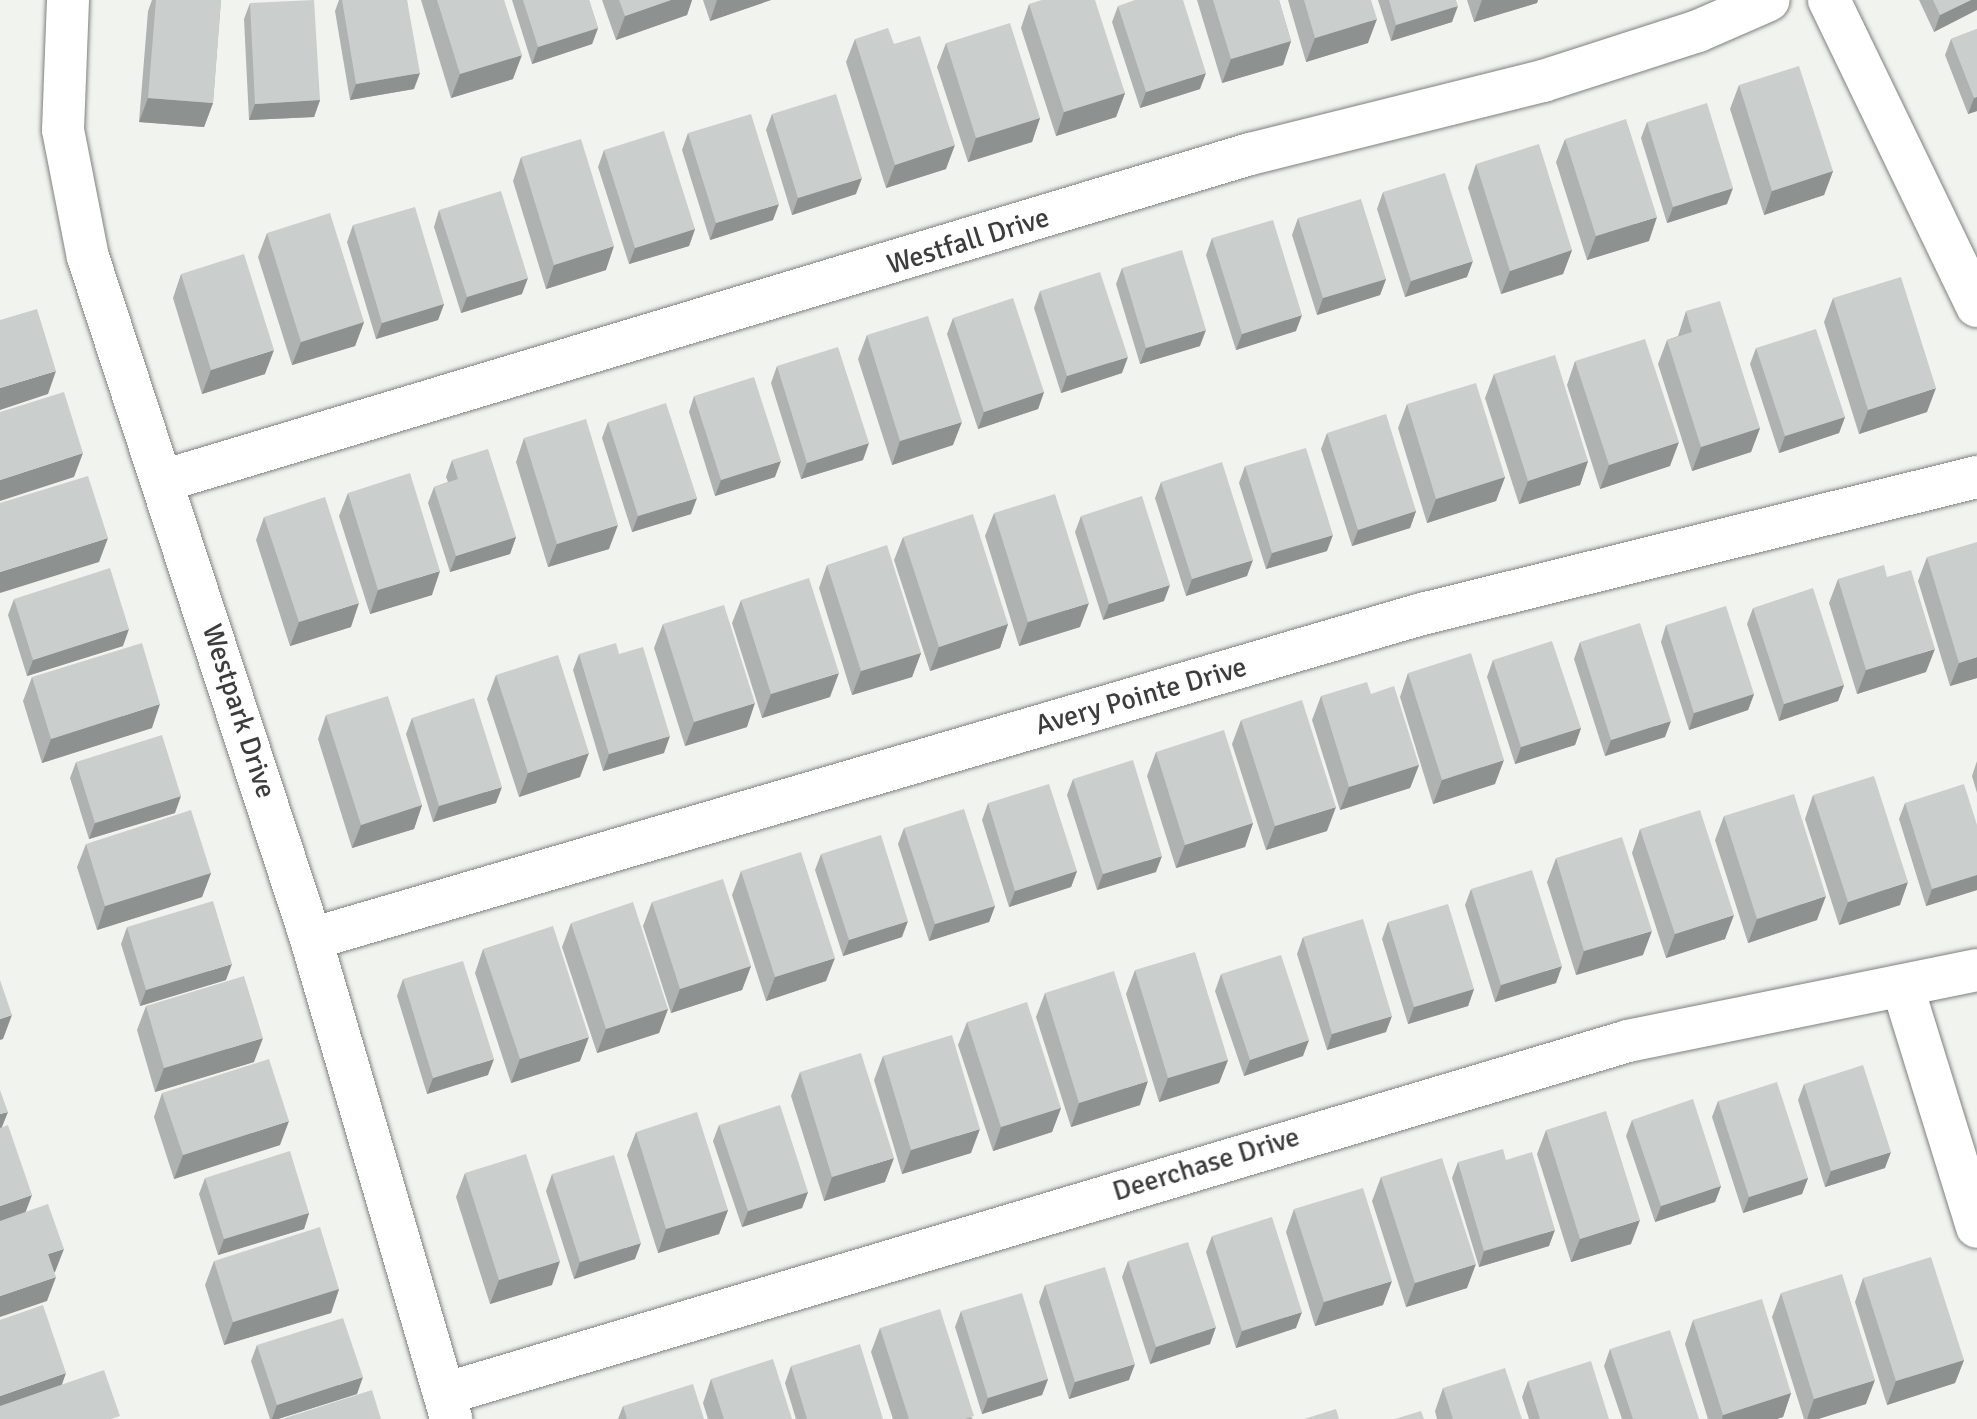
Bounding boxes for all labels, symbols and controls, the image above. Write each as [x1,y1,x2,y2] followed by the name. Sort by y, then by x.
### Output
[883,200,1053,282] street label: Westfall Drive
[195,620,283,802] street label: Westpark Drive
[1031,650,1251,742] street label: Avery Pointe Drive
[1109,1120,1303,1208] street label: Deerchase Drive

